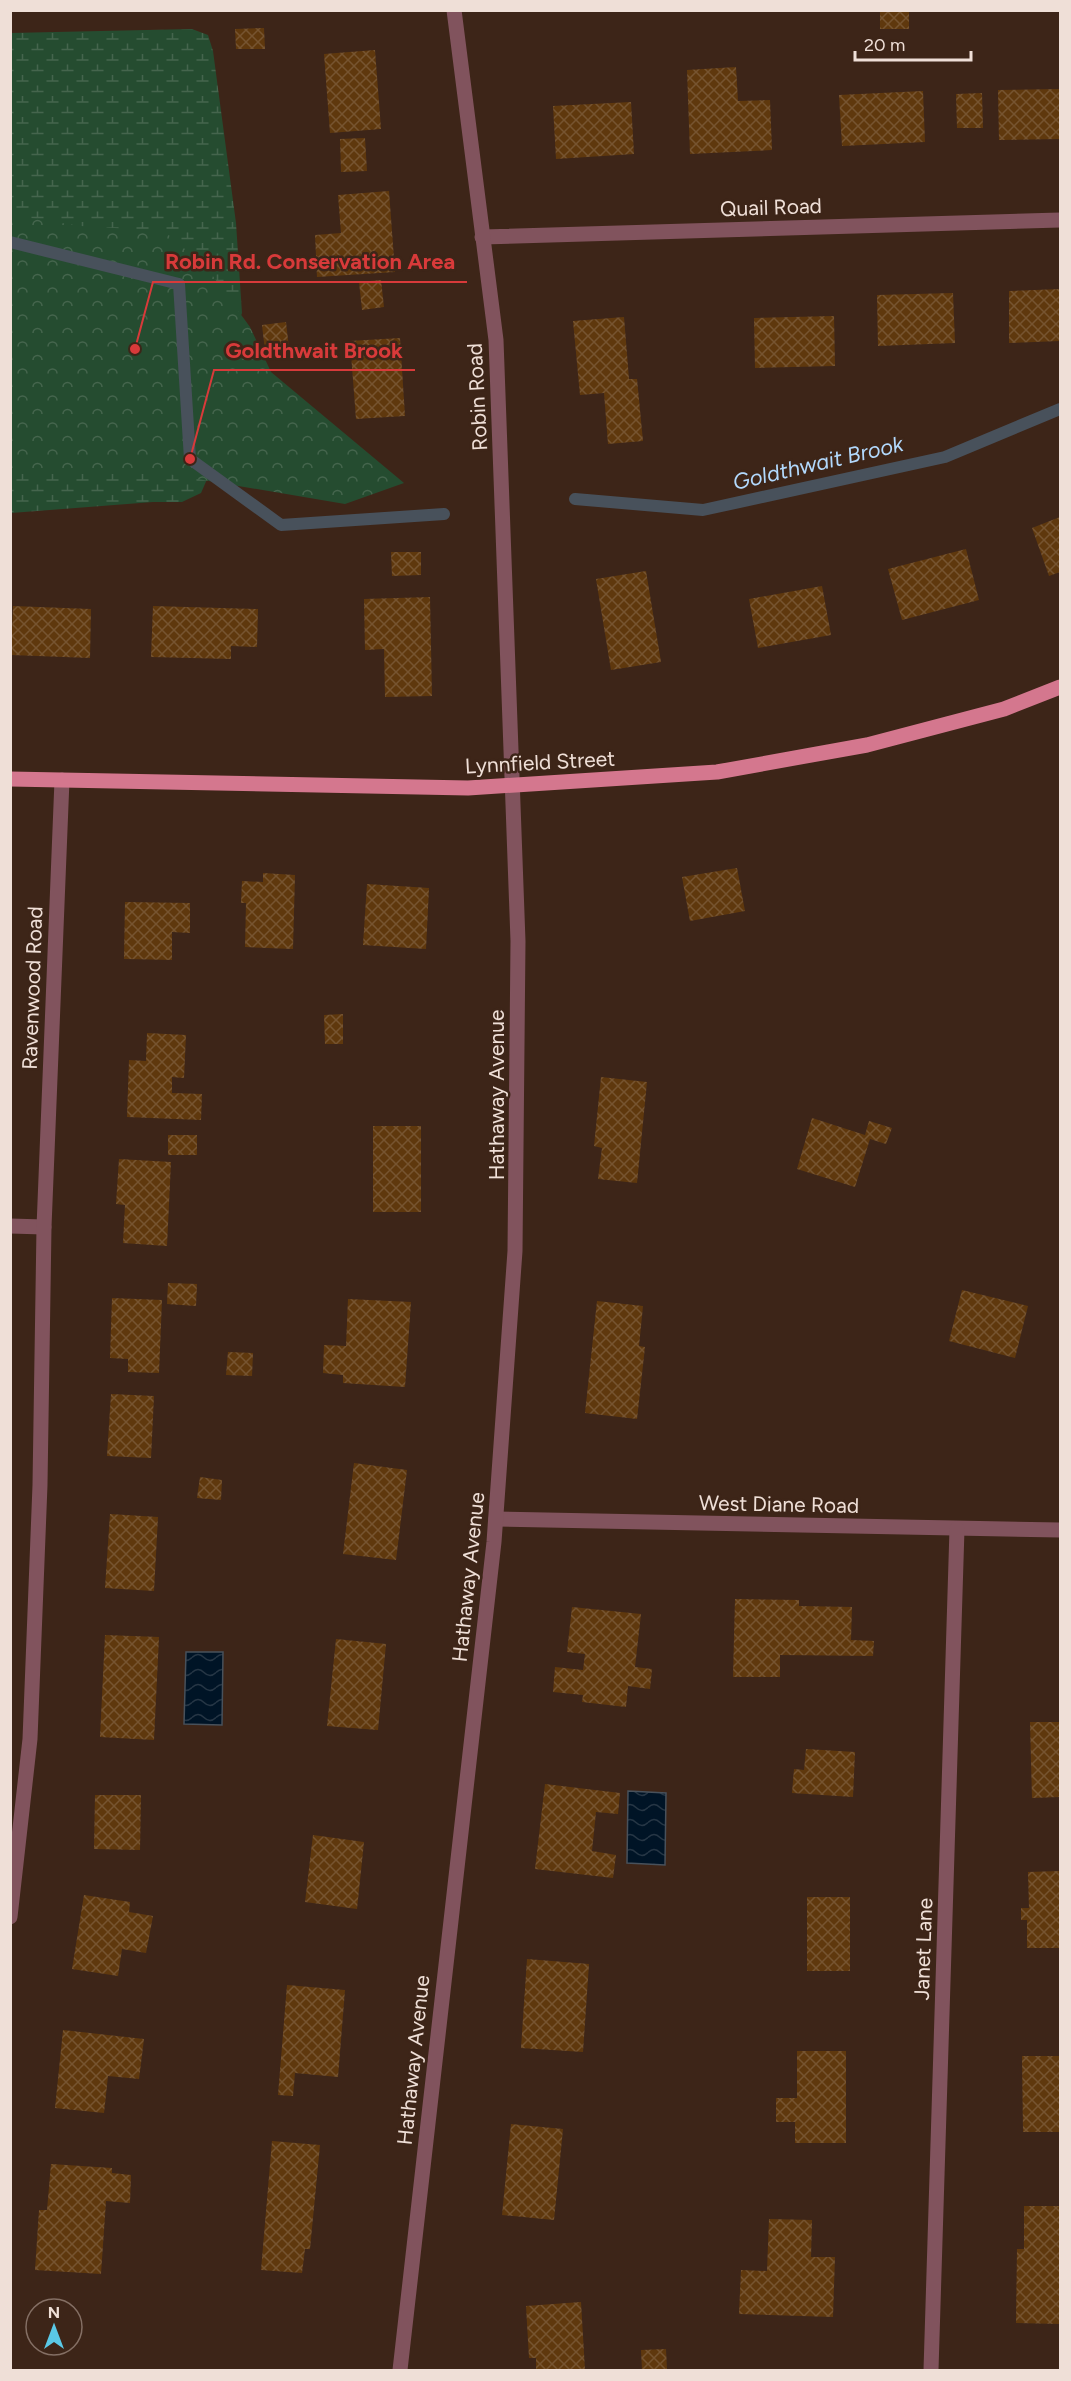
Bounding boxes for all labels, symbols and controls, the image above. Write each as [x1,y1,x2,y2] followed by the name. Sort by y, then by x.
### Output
[855,24,970,62] scale bar
[864,34,905,56] text: 20 m
[720,193,822,221] street label: Quail Road
[153,242,467,282] callout: Robin Rd. Conservation Area
[165,248,455,275] text: Robin Rd. Conservation Area
[214,330,415,370] callout: Goldthwait Brook
[225,337,403,364] text: Goldthwait Brook
[462,343,492,451] street label: Robin Road
[730,430,907,496] water label: Goldthwait Brook
[464,746,616,778] street label: Lynnfield Street
[17,906,47,1070] street label: Ravenwood Road
[484,1010,509,1180] street label: Hathaway Avenue
[699,1490,859,1518] street label: West Diane Road
[447,1491,489,1663] street label: Hathaway Avenue
[909,1897,937,2001] street label: Janet Lane
[392,1974,434,2146] street label: Hathaway Avenue
[24,2297,84,2357] north arrow
[48,2303,60,2322] text: N

